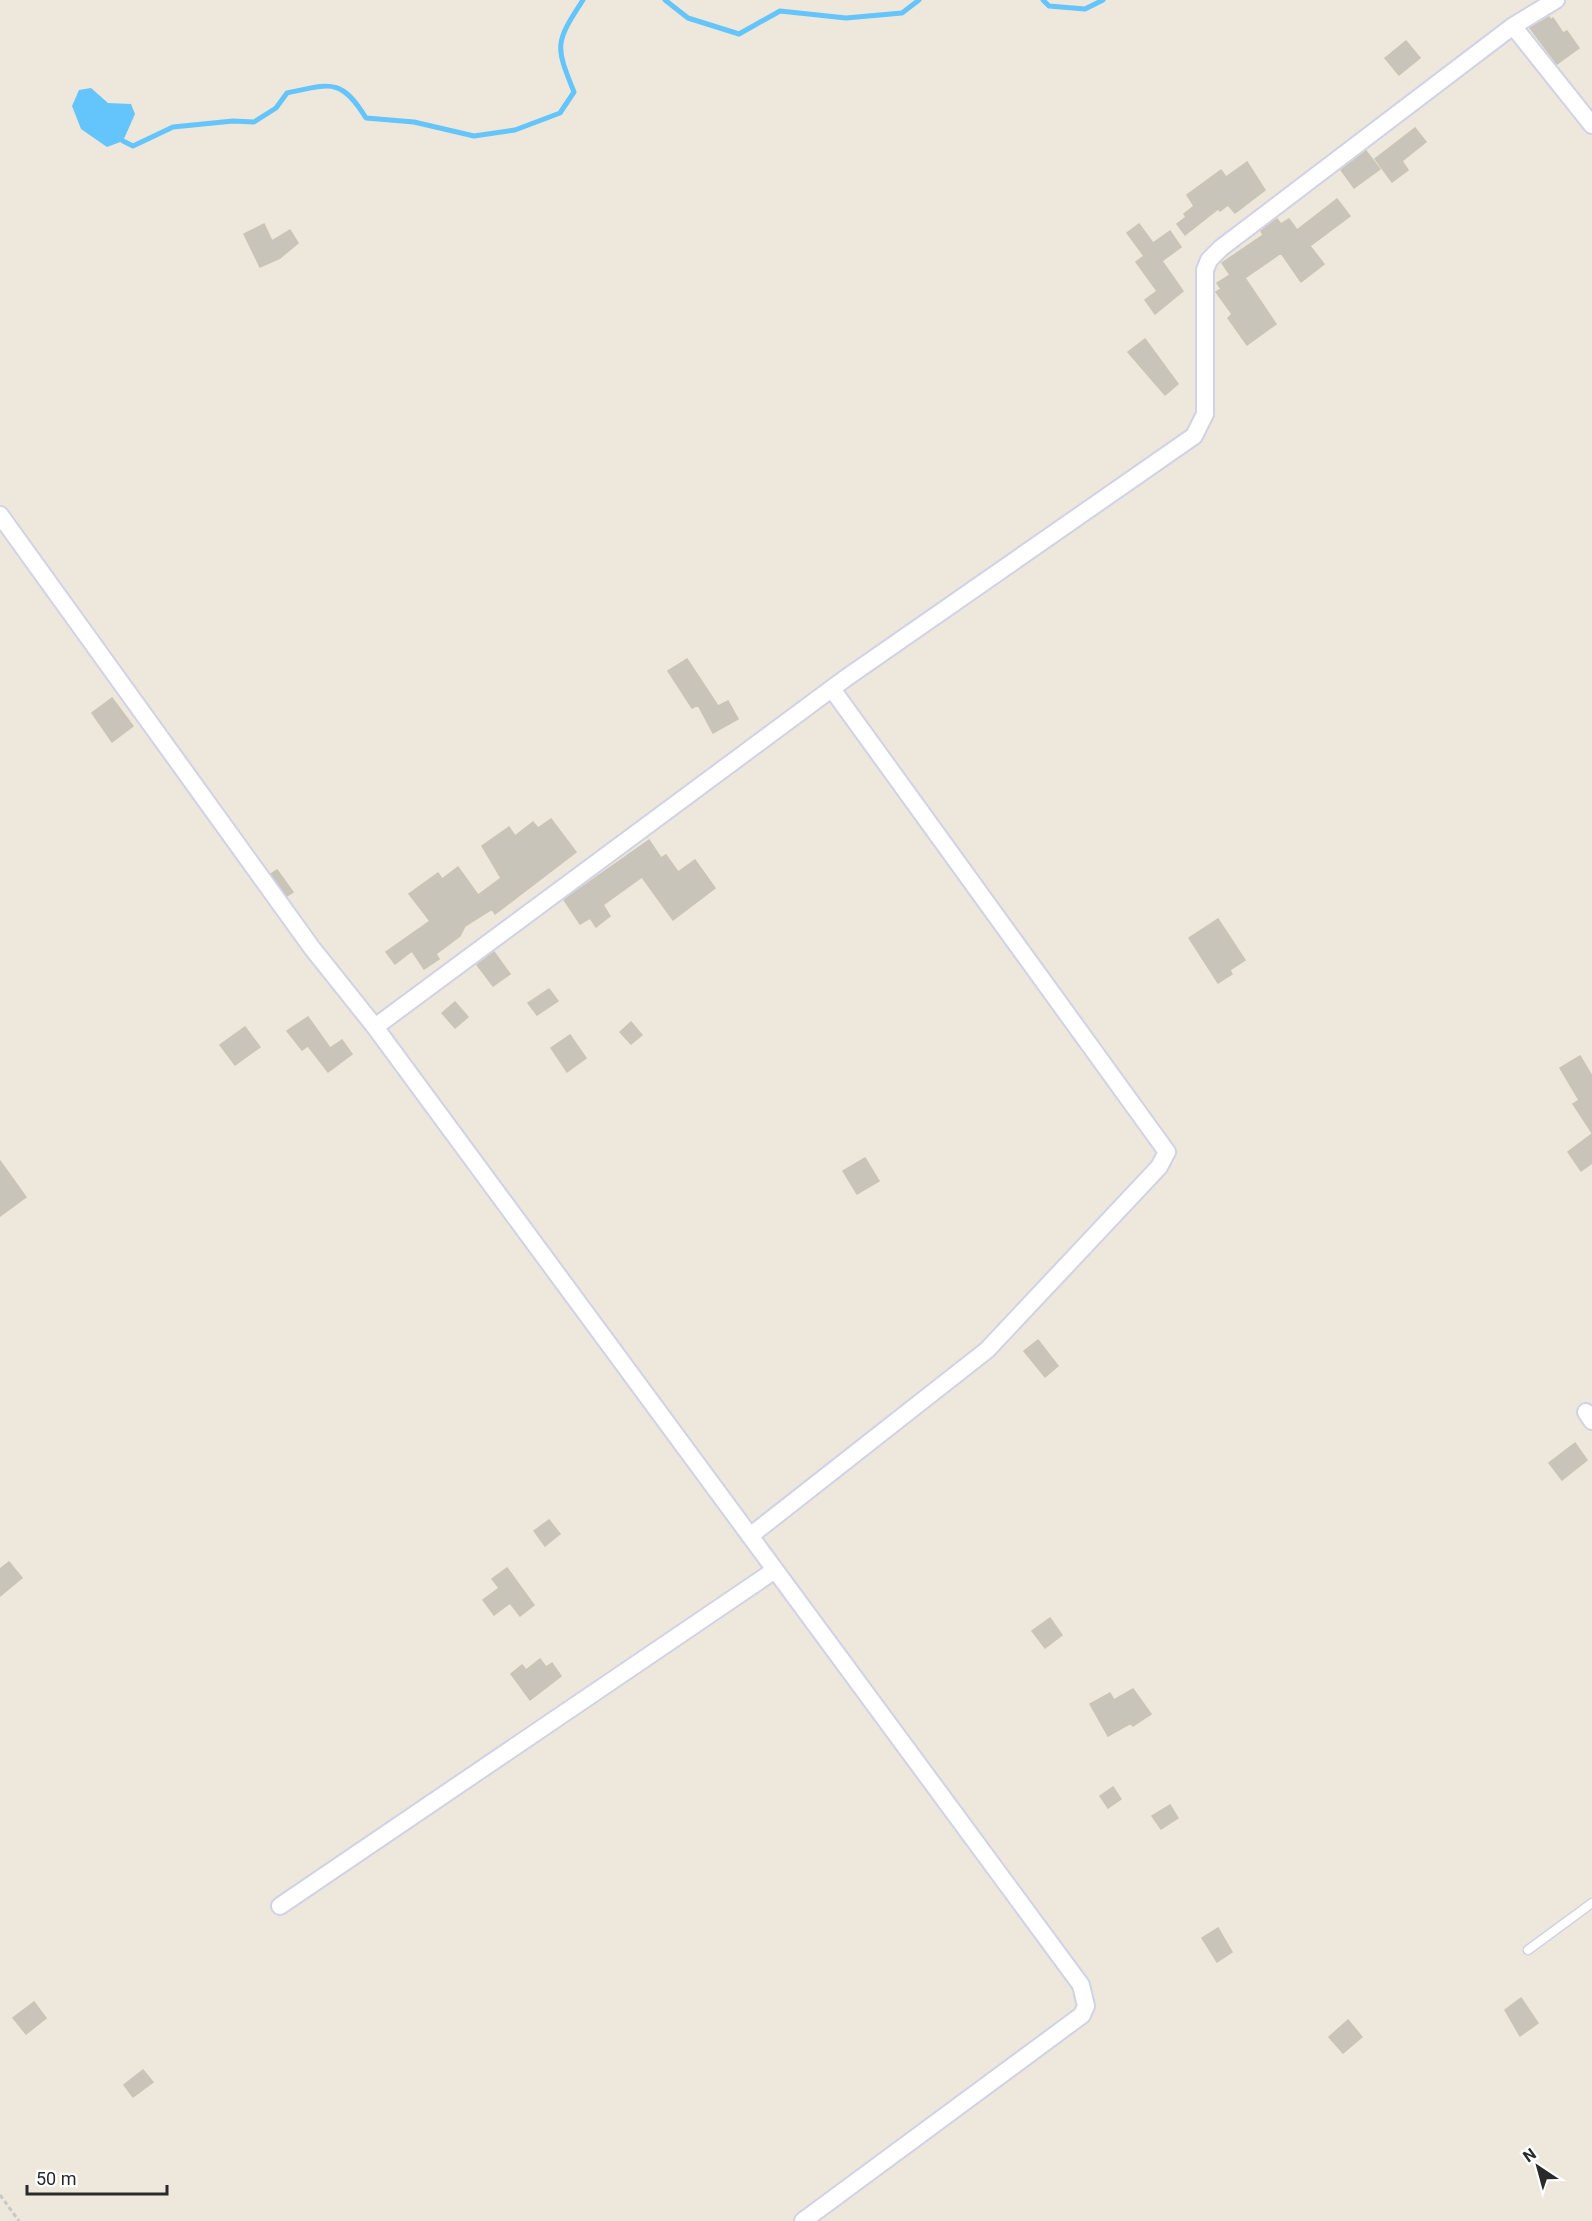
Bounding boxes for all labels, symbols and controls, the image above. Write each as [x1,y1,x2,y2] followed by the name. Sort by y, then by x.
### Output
[1508,2137,1568,2197] north arrow
[1519,2144,1540,2166] text: N
[27,2158,166,2196] scale bar
[36,2168,76,2189] text: 50 m

